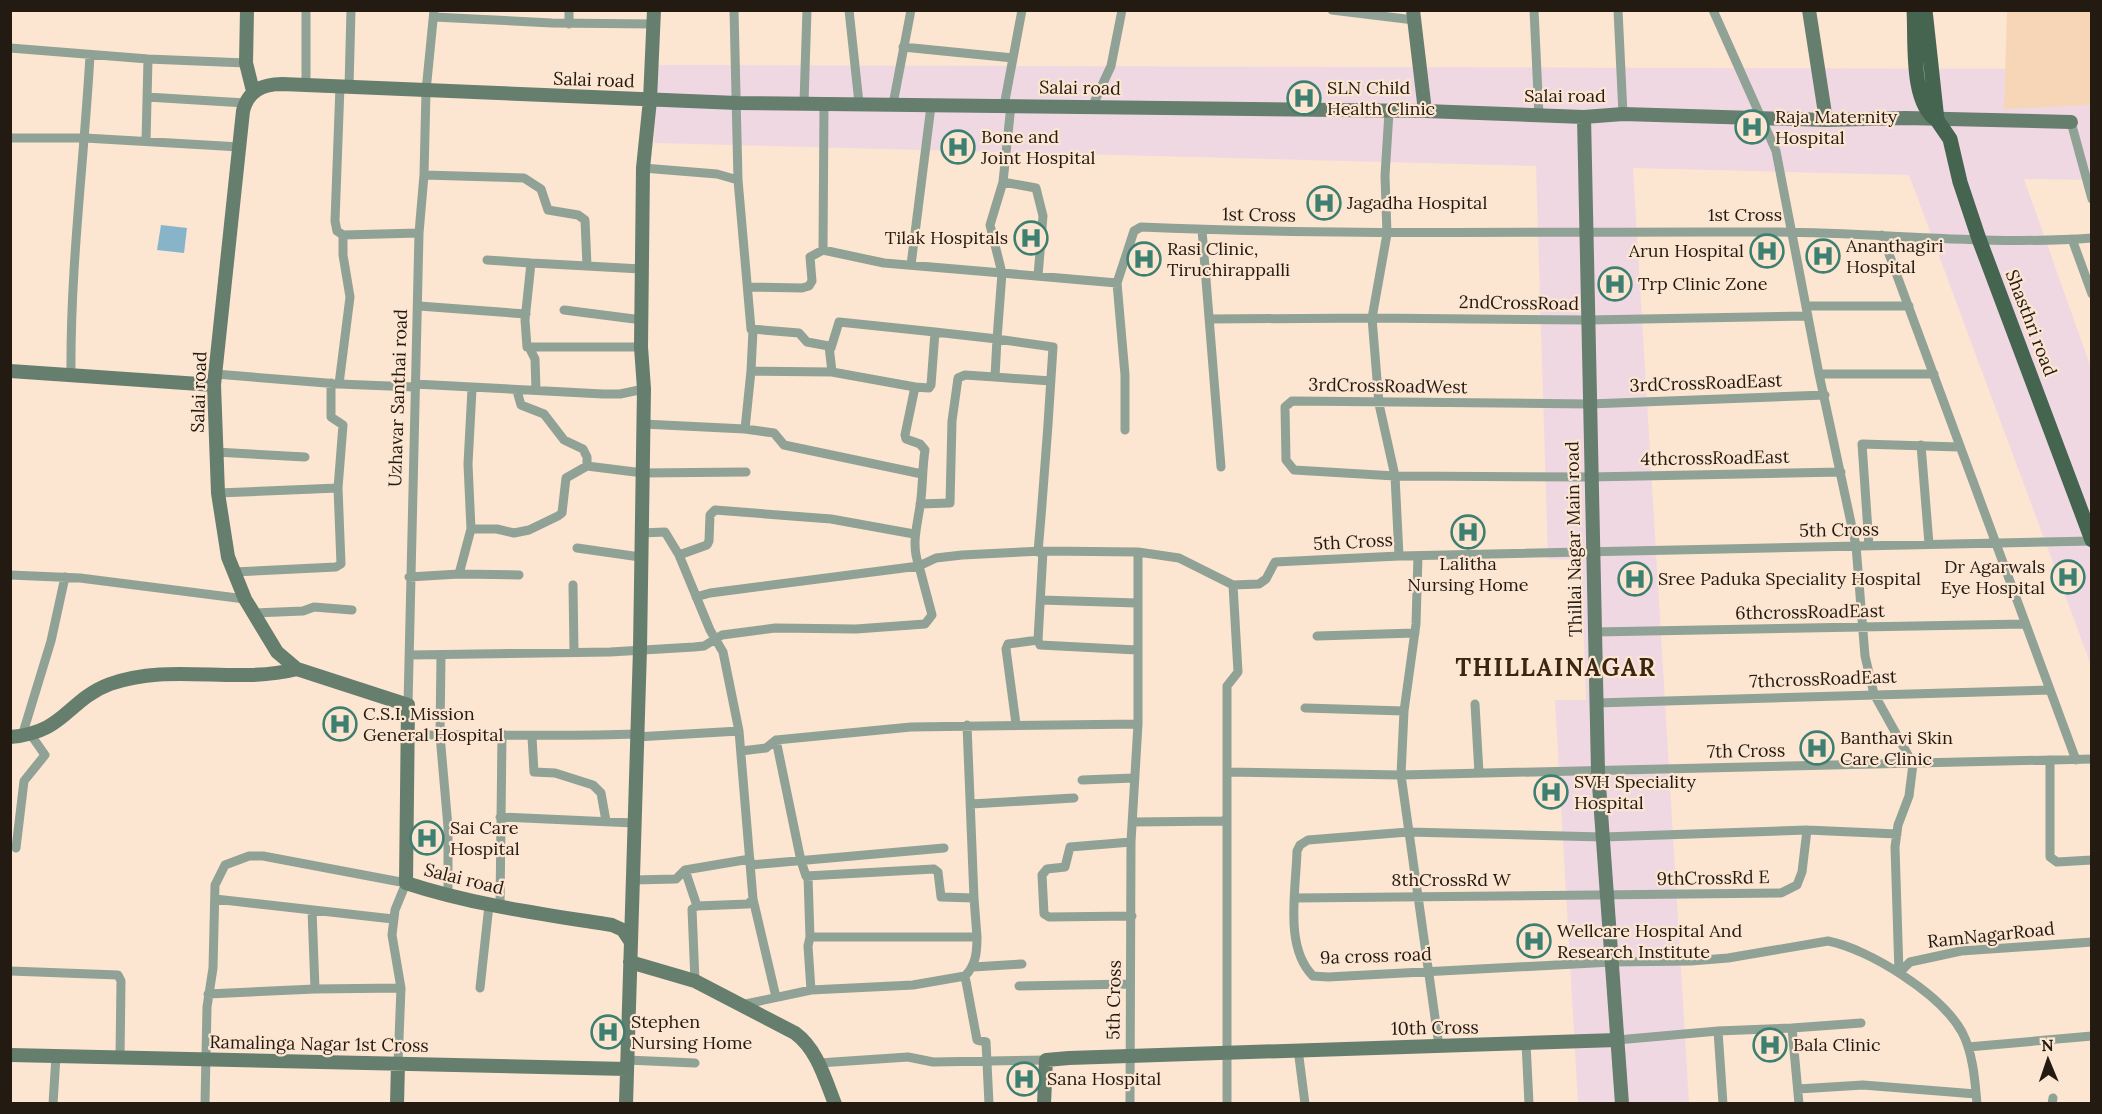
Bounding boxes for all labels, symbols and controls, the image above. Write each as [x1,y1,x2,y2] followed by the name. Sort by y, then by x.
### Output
[553,67,635,92] street label: Salai road
[1039,75,1121,100] street label: Salai road
[1327,76,1435,120] place label: SLN Child Health Clinic
[1286,80,1322,116] hospital icon: SLN Child Health Clinic
[1524,84,1606,107] street label: Salai road
[1775,105,1898,149] place label: Raja Maternity Hospital
[1734,109,1770,145] hospital icon: Raja Maternity Hospital
[980,125,1096,169] place label: Bone and Joint Hospital
[940,129,976,165] hospital icon: Bone and Joint Hospital
[1306,185,1342,221] hospital icon: Jagadha Hospital
[1346,191,1487,214] place label: Jagadha Hospital
[1222,202,1296,227] street label: 1st Cross
[1708,203,1782,226] street label: 1st Cross
[1013,220,1049,256] hospital icon: Tilak Hospitals
[885,226,1008,249] place label: Tilak Hospitals
[1749,233,1785,269] hospital icon: Arun Hospital
[1845,234,1944,278] place label: Ananthagiri Hospital
[1167,237,1290,281] place label: Rasi Clinic, Tiruchirappalli
[1805,238,1841,274] hospital icon: Ananthagiri Hospital
[1628,239,1744,262] place label: Arun Hospital
[1126,241,1162,277] hospital icon: Rasi Clinic, Tiruchirappalli
[1597,266,1633,302] hospital icon: Trp Clinic Zone
[2001,266,2062,380] street label: Shasthri road
[1638,272,1768,295] place label: Trp Clinic Zone
[1459,290,1579,315] street label: 2ndCrossRoad
[383,308,412,487] street label: Uzhavar Santhai road
[186,351,211,433] street label: Salai road
[1629,368,1783,397] street label: 3rdCrossRoadEast
[1308,373,1468,398] street label: 3rdCrossRoadWest
[1560,441,1587,637] street label: Thillai Nagar Main road
[1640,445,1790,470] street label: 4thcrossRoadEast
[1450,514,1486,550] hospital icon: Lalitha Nursing Home
[1799,517,1879,542] street label: 5th Cross
[1313,528,1393,555] street label: 5th Cross
[1407,552,1529,596] place label: Lalitha Nursing Home
[1940,555,2045,599] place label: Dr Agarwals Eye Hospital
[2050,559,2086,595] hospital icon: Dr Agarwals Eye Hospital
[1617,561,1653,597] hospital icon: Sree Paduka Speciality Hospital
[1658,567,1921,590] place label: Sree Paduka Speciality Hospital
[1735,599,1885,624] street label: 6thcrossRoadEast
[1456,652,1657,683] district label: THILLAINAGAR
[1749,664,1897,693] street label: 7thcrossRoadEast
[363,702,504,746] place label: C.S.I. Mission General Hospital
[322,706,358,742] hospital icon: C.S.I. Mission General Hospital
[1840,726,1953,770] place label: Banthavi Skin Care Clinic
[1799,730,1835,766] hospital icon: Banthavi Skin Care Clinic
[1707,738,1785,763] street label: 7th Cross
[1574,770,1696,814] place label: SVH Speciality Hospital
[1533,774,1569,810] hospital icon: SVH Speciality Hospital
[450,816,520,860] place label: Sai Care Hospital
[409,820,445,856] hospital icon: Sai Care Hospital
[422,857,507,900] street label: Salai road
[1656,865,1770,890] street label: 9thCrossRd E
[1391,868,1512,891] street label: 8thCrossRd W
[1926,916,2056,953] street label: RamNagarRoad
[1557,919,1742,963] place label: Wellcare Hospital And Research Institute
[1516,923,1552,959] hospital icon: Wellcare Hospital And Research Institute
[1320,942,1433,969] street label: 9a cross road
[1101,960,1126,1040] street label: 5th Cross
[631,1010,753,1054] place label: Stephen Nursing Home
[590,1014,626,1050] hospital icon: Stephen Nursing Home
[1391,1015,1479,1040] street label: 10th Cross
[1752,1027,1788,1063] hospital icon: Bala Clinic
[209,1030,429,1057] street label: Ramalinga Nagar 1st Cross
[2018,1030,2078,1090] north arrow
[1793,1033,1881,1056] place label: Bala Clinic
[2041,1035,2054,1055] text: N
[1006,1061,1042,1097] hospital icon: Sana Hospital
[1047,1067,1161,1090] place label: Sana Hospital

